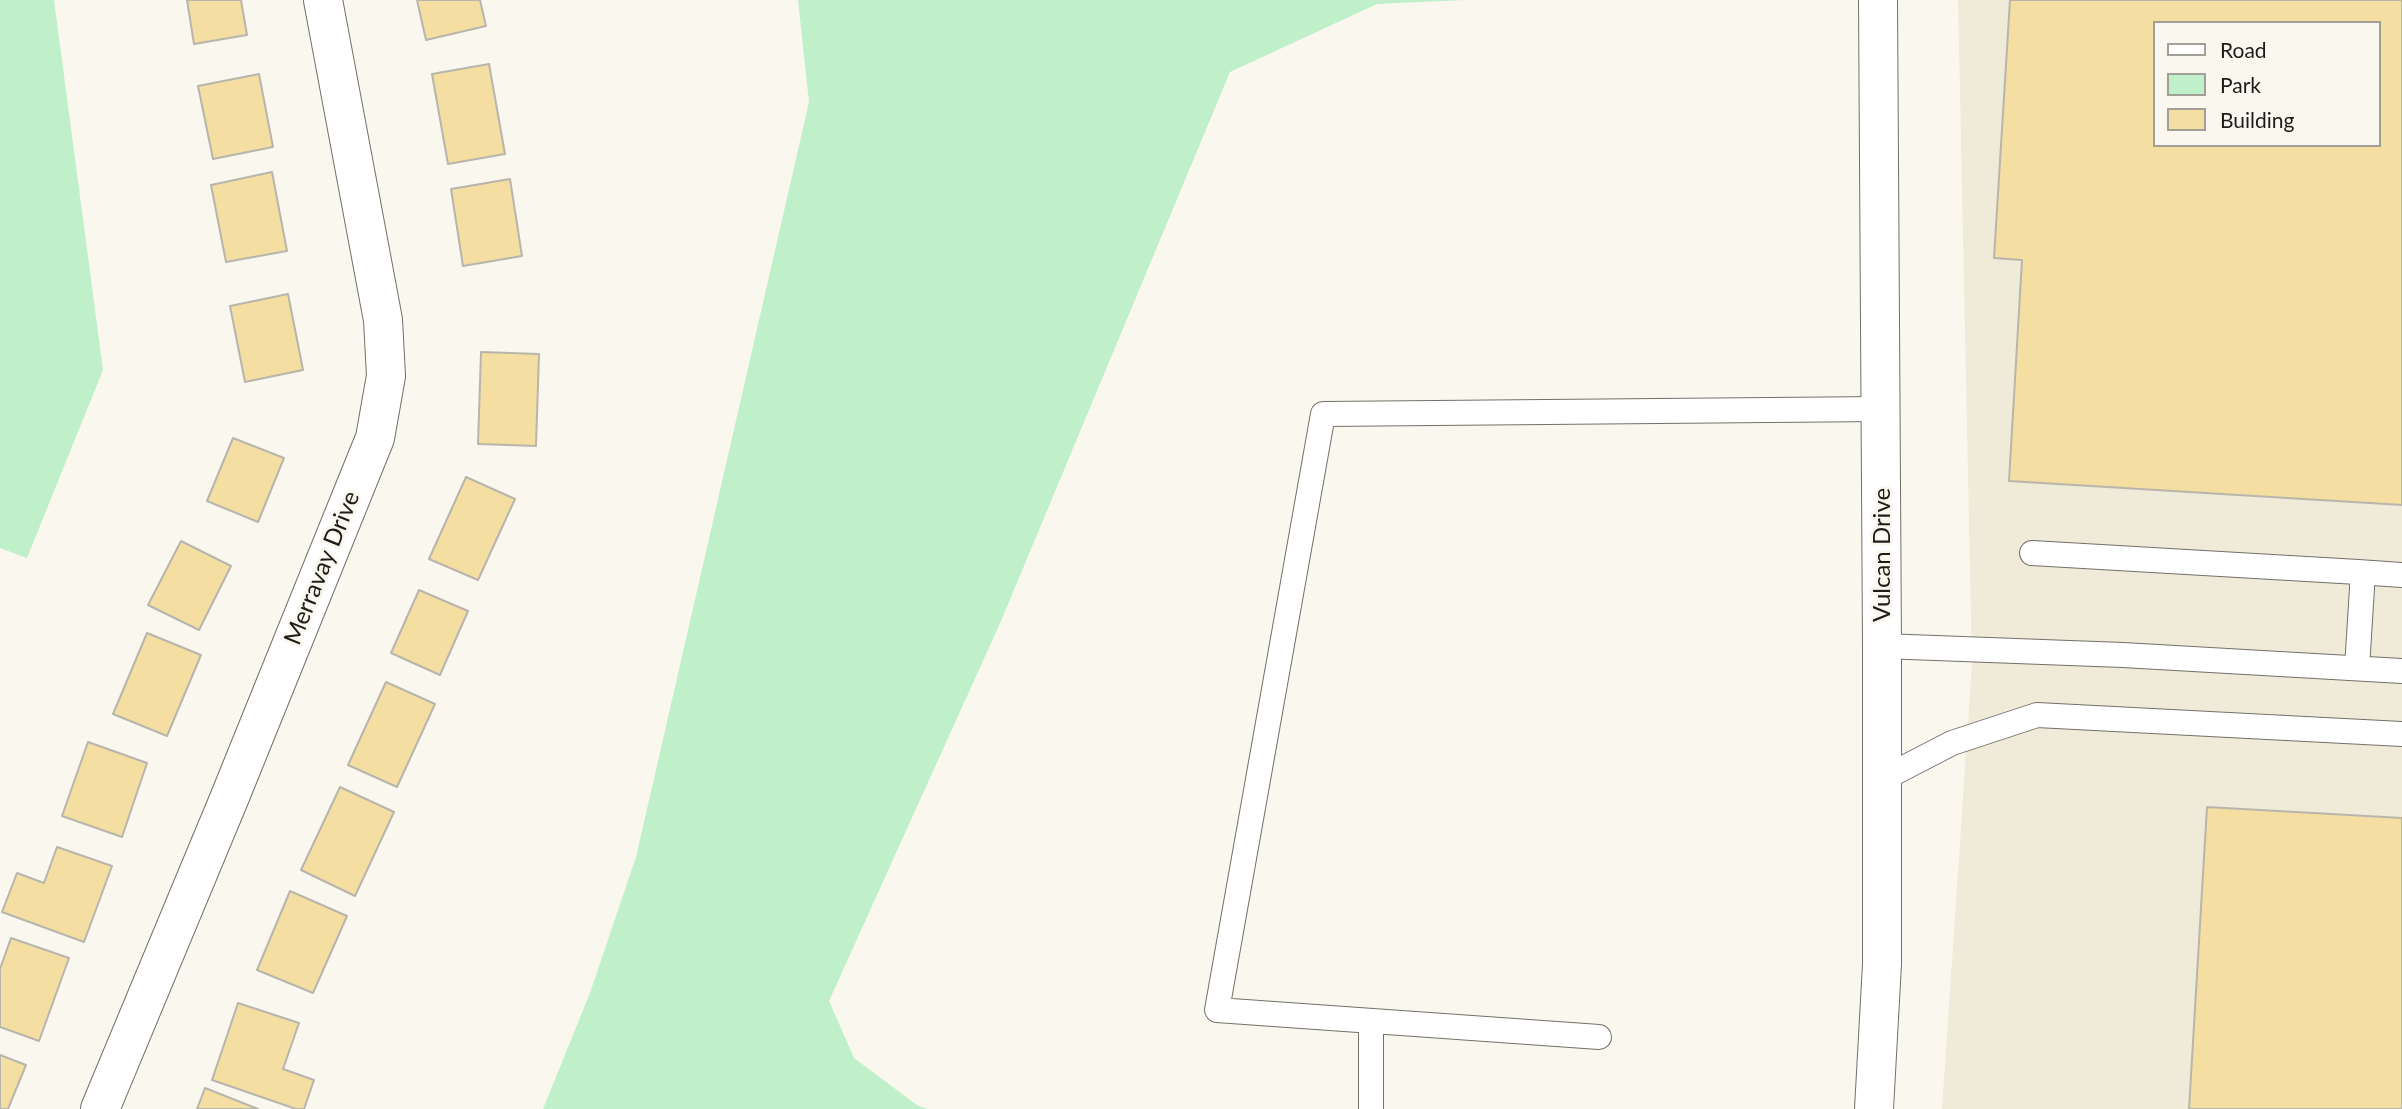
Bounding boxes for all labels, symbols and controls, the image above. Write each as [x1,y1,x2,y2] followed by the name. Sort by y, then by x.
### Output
[2154,21,2381,147] legend
[2220,37,2267,62] text: Road
[2220,72,2261,97] text: Park
[2220,107,2295,132] text: Building
[278,487,366,649] street label: Merravay Drive
[1868,488,1896,622] street label: Vulcan Drive

